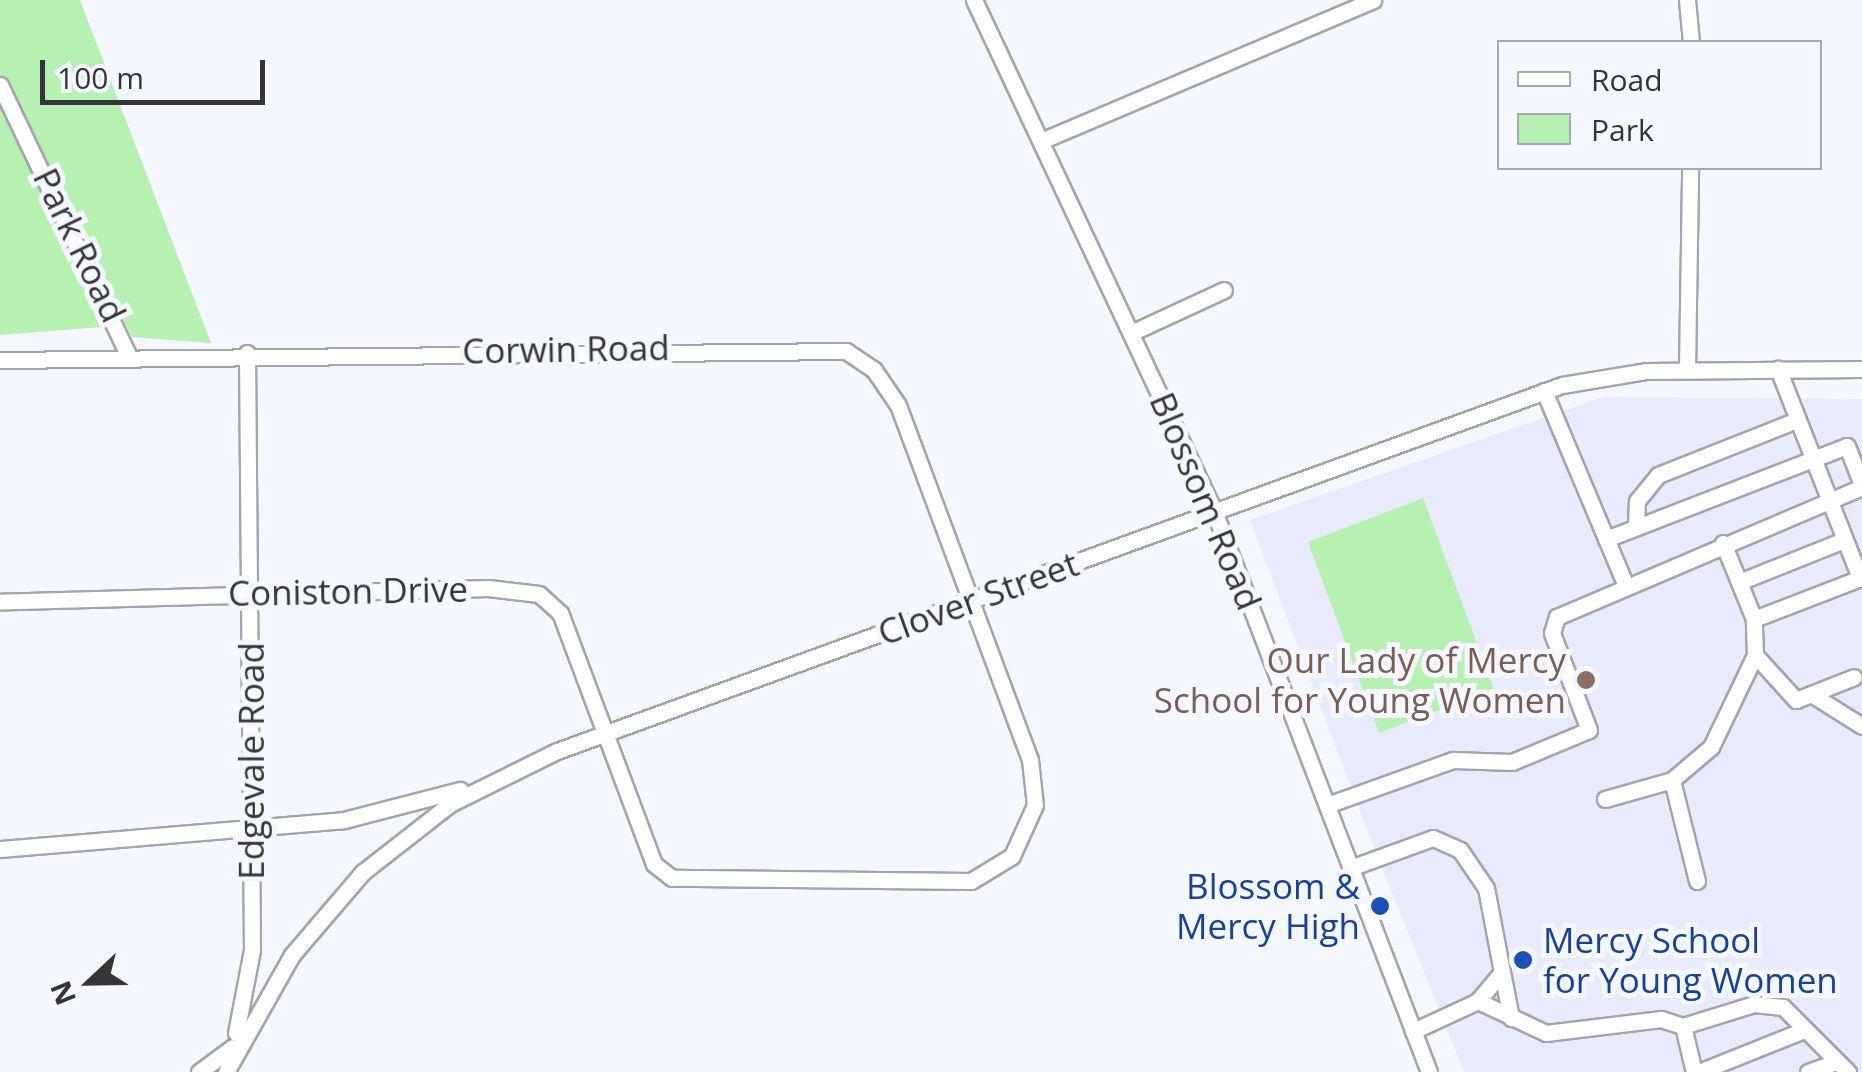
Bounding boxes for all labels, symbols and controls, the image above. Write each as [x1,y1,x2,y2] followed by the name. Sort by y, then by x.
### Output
[45,40,270,102] scale bar
[1497,40,1822,170] legend
[57,57,144,98] text: 100 m
[1591,59,1663,100] text: Road
[1591,109,1654,150] text: Park
[25,161,135,329] street label: Park Road
[462,326,670,372] street label: Corwin Road
[1141,386,1271,616] street label: Blossom Road
[872,542,1084,654] street label: Clover Street
[228,568,468,614] street label: Coniston Drive
[1154,639,1566,721] place label: Our Lady of Mercy School for Young Women
[230,642,272,880] street label: Edgevale Road
[1575,669,1597,691] marker: Our Lady of Mercy School for Young Women
[1176,865,1360,947] place label: Blossom & Mercy High
[1369,895,1391,917] marker: Blossom & Mercy High
[1543,919,1838,1001] place label: Mercy School for Young Women
[40,932,140,1032] north arrow
[1512,949,1534,971] marker: Mercy School for Young Women
[40,976,84,1011] text: N

